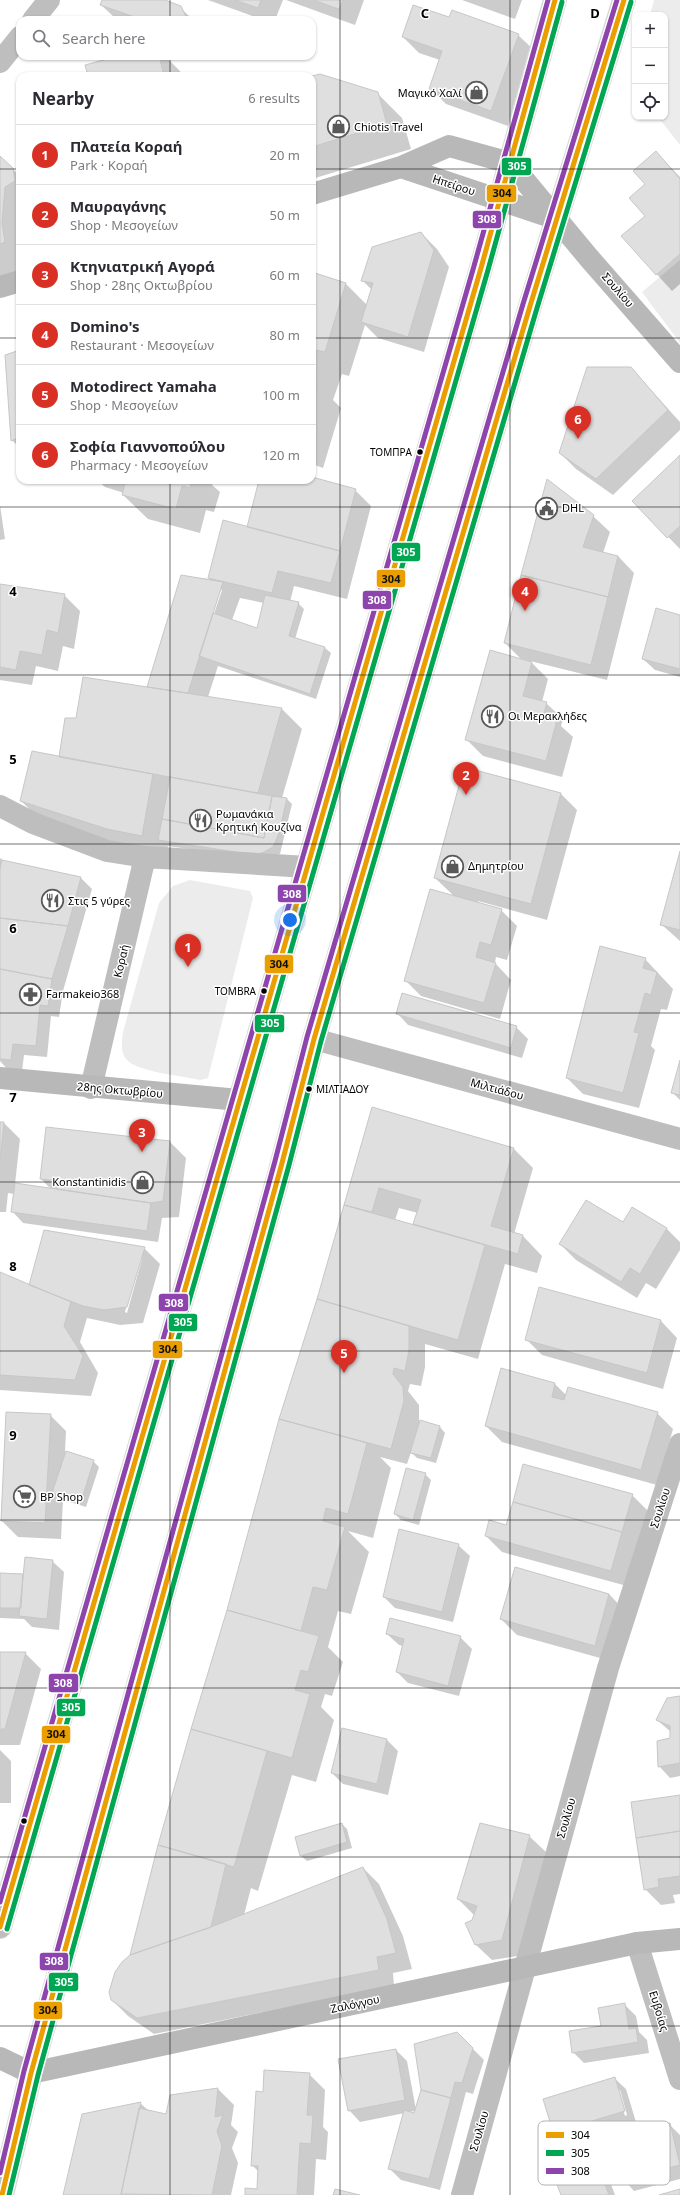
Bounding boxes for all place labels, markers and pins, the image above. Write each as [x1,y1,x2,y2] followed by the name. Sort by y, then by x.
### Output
[464,80,490,106] shop icon: Μαγικό Χαλί
[398,85,462,100] place label: Μαγικό Χαλί
[325,114,351,140] shop icon: Chiotis Travel
[354,119,423,134] place label: Chiotis Travel
[565,406,591,439] pin: 6
[370,445,413,459] place label: ΤΟΜΠΡΑ
[415,447,425,457] marker: ΤΟΜΠΡΑ
[534,495,560,521] public building icon: DHL
[562,500,584,515] place label: DHL
[512,578,538,611] pin: 4
[479,703,505,729] restaurant icon: Οι Μερακλήδες
[508,708,587,723] place label: Οι Μερακλήδες
[453,762,479,795] pin: 2
[216,806,302,834] place label: Ρωμανάκια Κρητική Κουζίνα
[187,807,213,833] restaurant icon: Ρωμανάκια Κρητική Κουζίνα
[440,853,466,879] shop icon: Δημητρίου
[468,858,524,873] place label: Δημητρίου
[40,888,66,914] restaurant icon: Στις 5 γύρες
[68,893,130,908] place label: Στις 5 γύρες
[175,934,201,967] pin: 1
[18,981,44,1007] pharmacy icon: Farmakeio368
[215,984,257,998] place label: TOMBRA
[46,986,119,1001] place label: Farmakeio368
[259,986,269,996] marker: TOMBRA
[316,1082,369,1096] place label: ΜΙΛΤΙΑΔΟΥ
[304,1084,314,1094] marker: ΜΙΛΤΙΑΔΟΥ
[129,1119,155,1152] pin: 3
[129,1169,155,1195] shop icon: Konstantinidis
[52,1174,126,1189] place label: Konstantinidis
[331,1340,357,1373] pin: 5
[12,1484,38,1510] supermarket icon: BP Shop
[40,1489,83,1504] place label: BP Shop
[19,1816,29,1826] unlabelled marker

